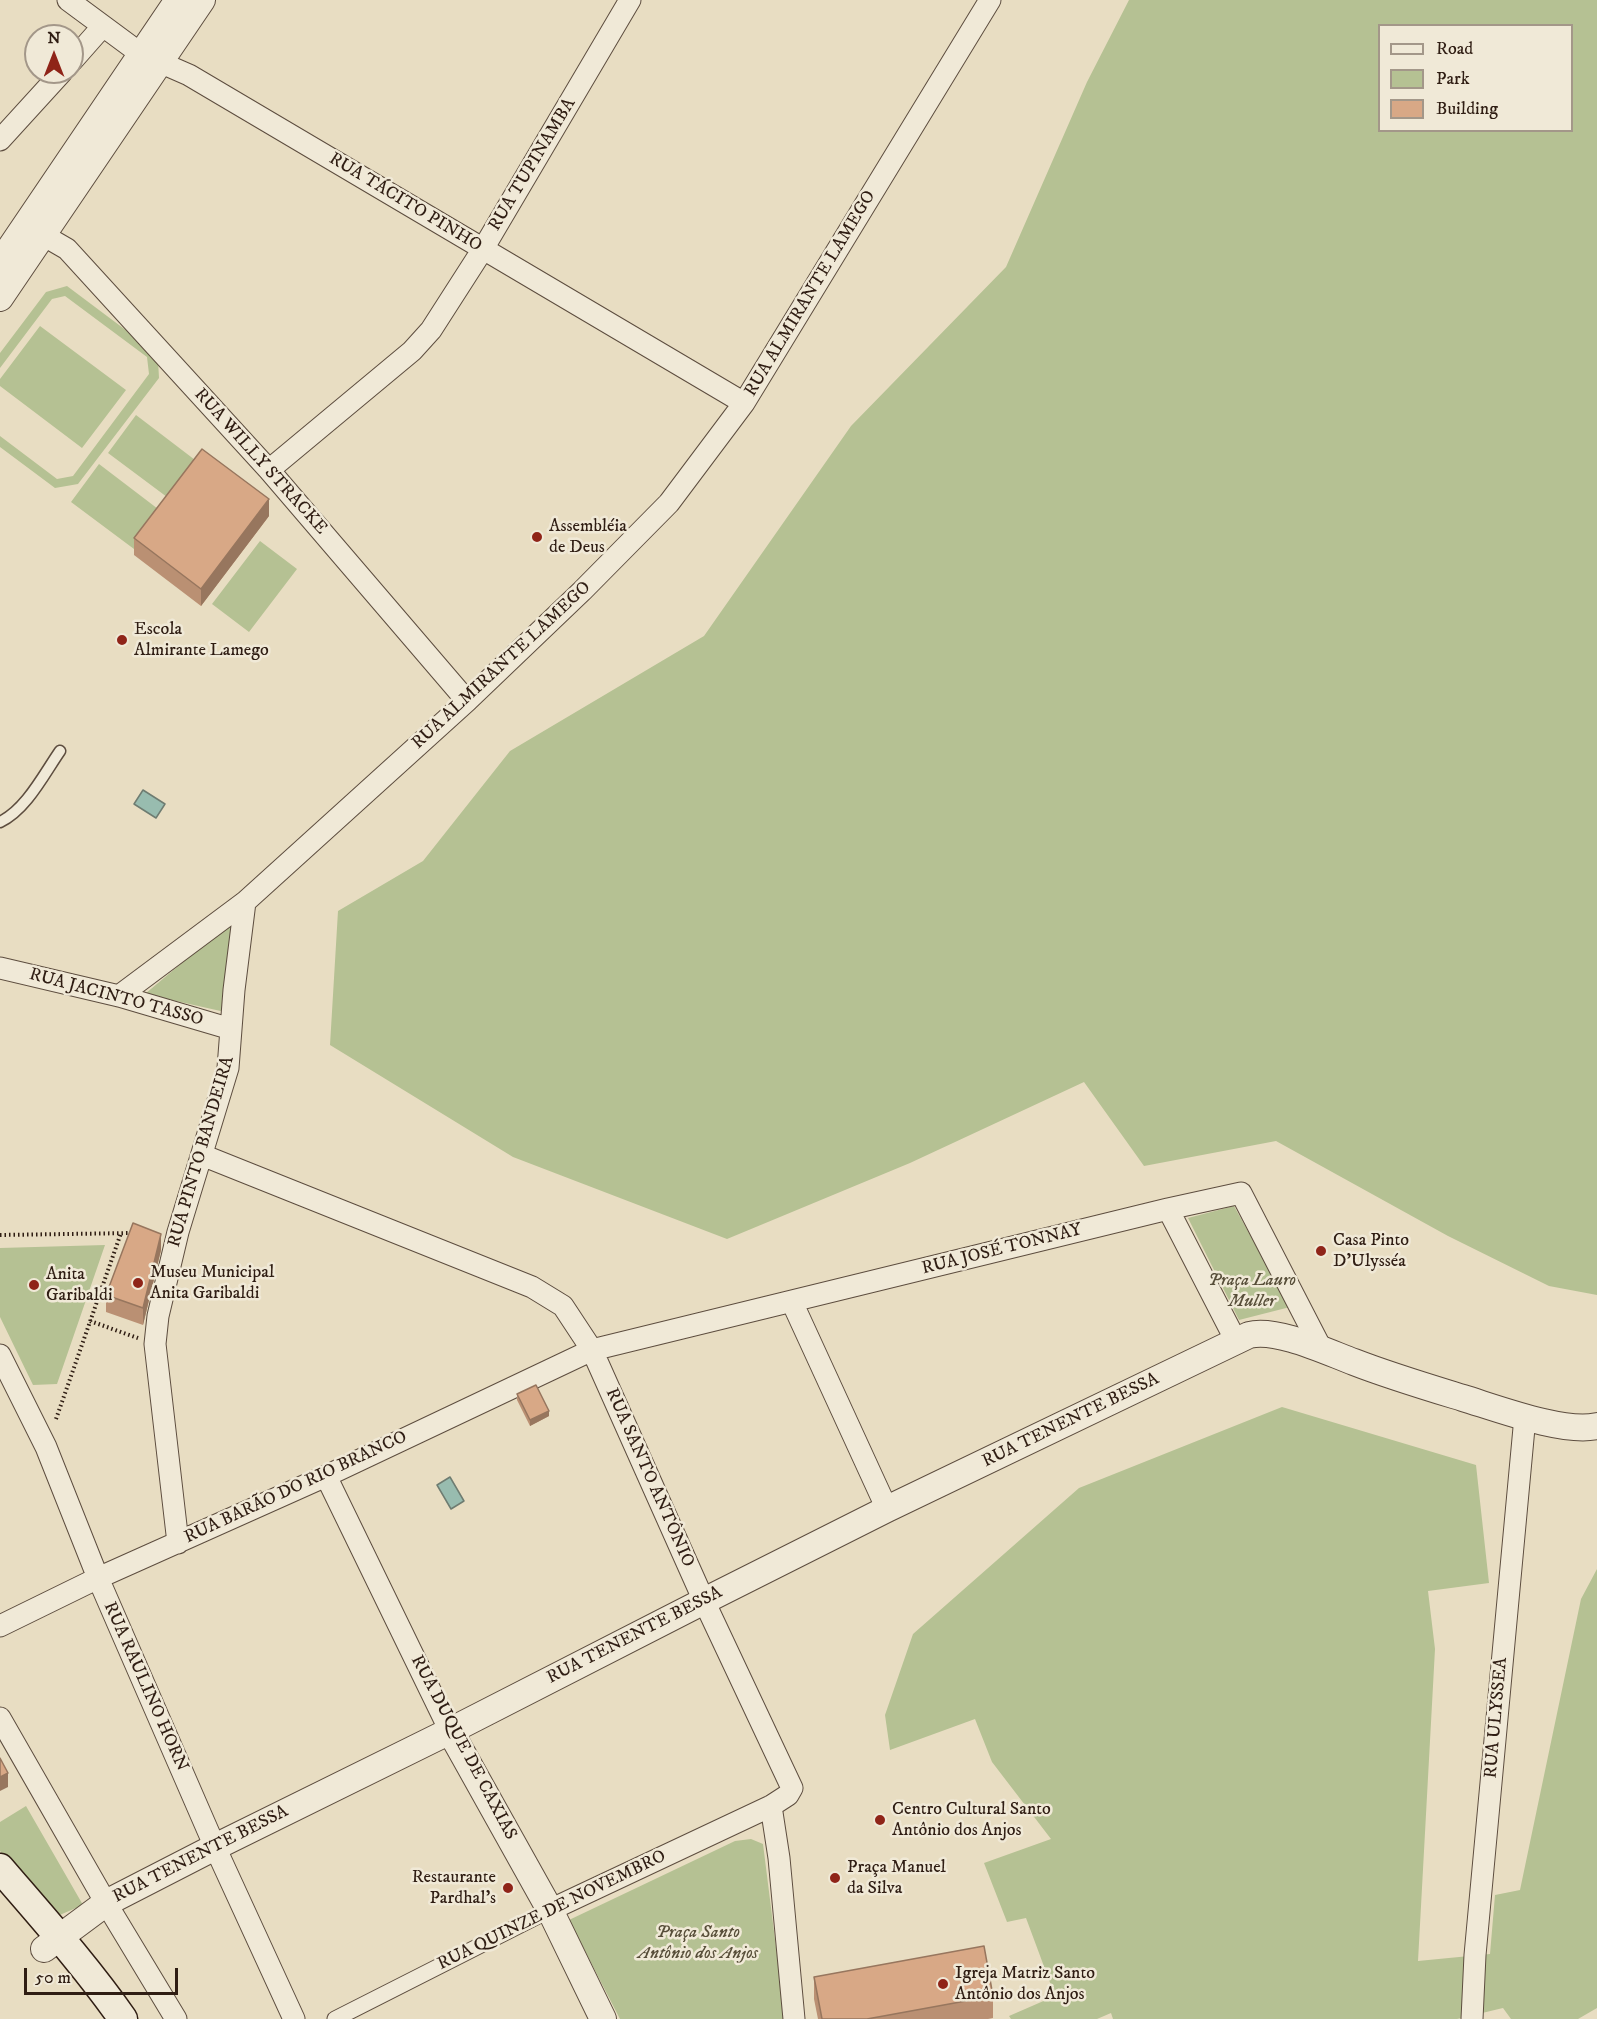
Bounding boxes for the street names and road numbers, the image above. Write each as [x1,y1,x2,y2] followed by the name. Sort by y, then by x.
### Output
[485,95,581,235] street label: RUA TUPINAMBA
[324,149,486,257] street label: RUA TÁCITO PINHO
[741,187,881,401] street label: RUA ALMIRANTE LAMEGO
[189,385,331,539] street label: RUA WILLY STRACKE
[408,577,596,755] street label: RUA ALMIRANTE LAMEGO
[27,964,205,1032] street label: RUA JACINTO TASSO
[164,1054,240,1250] street label: RUA PINTO BANDEIRA
[920,1220,1084,1280] street label: RUA JOSÉ TONNAY
[979,1369,1163,1473] street label: RUA TENENTE BESSA
[600,1385,698,1571] street label: RUA SANTO ANTÔNIO
[181,1427,411,1549] street label: RUA BARÃO DO RIO BRANCO
[544,1582,726,1690] street label: RUA TENENTE BESSA
[98,1599,192,1775] street label: RUA RAULINO HORN
[405,1652,521,1844] street label: RUA DUQUE DE CAXIAS
[1481,1657,1513,1779] street label: RUA ULYSSEA
[110,1801,292,1909] street label: RUA TENENTE BESSA
[434,1846,670,1976] street label: RUA QUINZE DE NOVEMBRO

